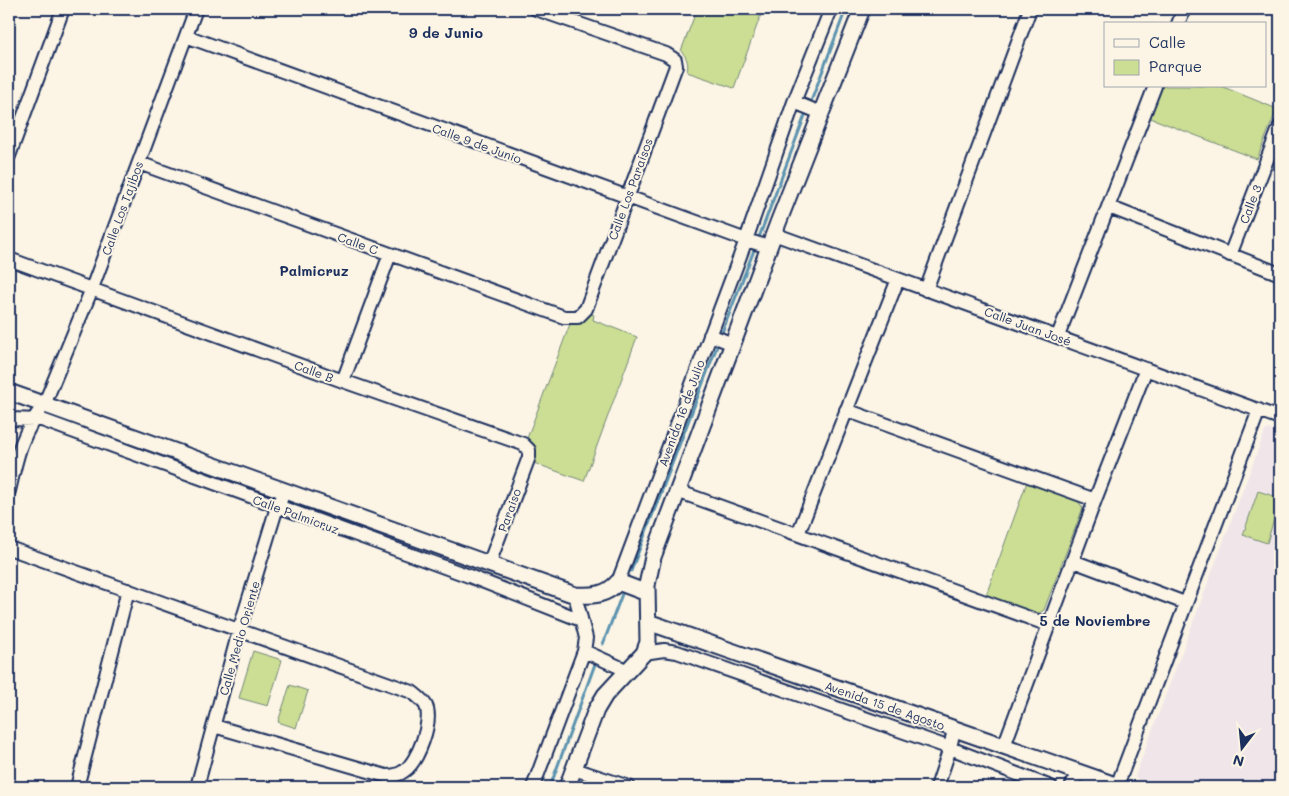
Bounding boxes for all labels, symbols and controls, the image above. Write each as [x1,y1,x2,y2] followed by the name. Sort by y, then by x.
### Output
[1104,22,1266,88] legend
[409,23,484,42] district label: 9 de Junio
[1149,32,1186,52] text: Calle
[1149,56,1202,76] text: Parque
[430,119,524,167] street label: Calle 9 de Junio
[604,136,656,242] street label: Calle Los Paraísos
[98,159,146,257] street label: Calle Los Tajibos
[1235,182,1265,226] street label: Calle 3
[336,228,381,258] street label: Calle C
[279,261,349,280] district label: Palmicruz
[982,303,1074,349] street label: Calle Juan José
[292,357,336,385] street label: Calle B
[654,357,708,469] street label: Avenida 16 de Julio
[494,486,524,534] street label: Paraiso
[251,491,342,537] street label: Calle Palmicruz
[215,579,263,697] street label: Calle Medio Oriente
[1040,611,1150,630] district label: 5 de Noviembre
[823,677,947,733] street label: Avenida 15 de Agosto
[1216,724,1266,774] north arrow
[1231,750,1246,772] text: N

